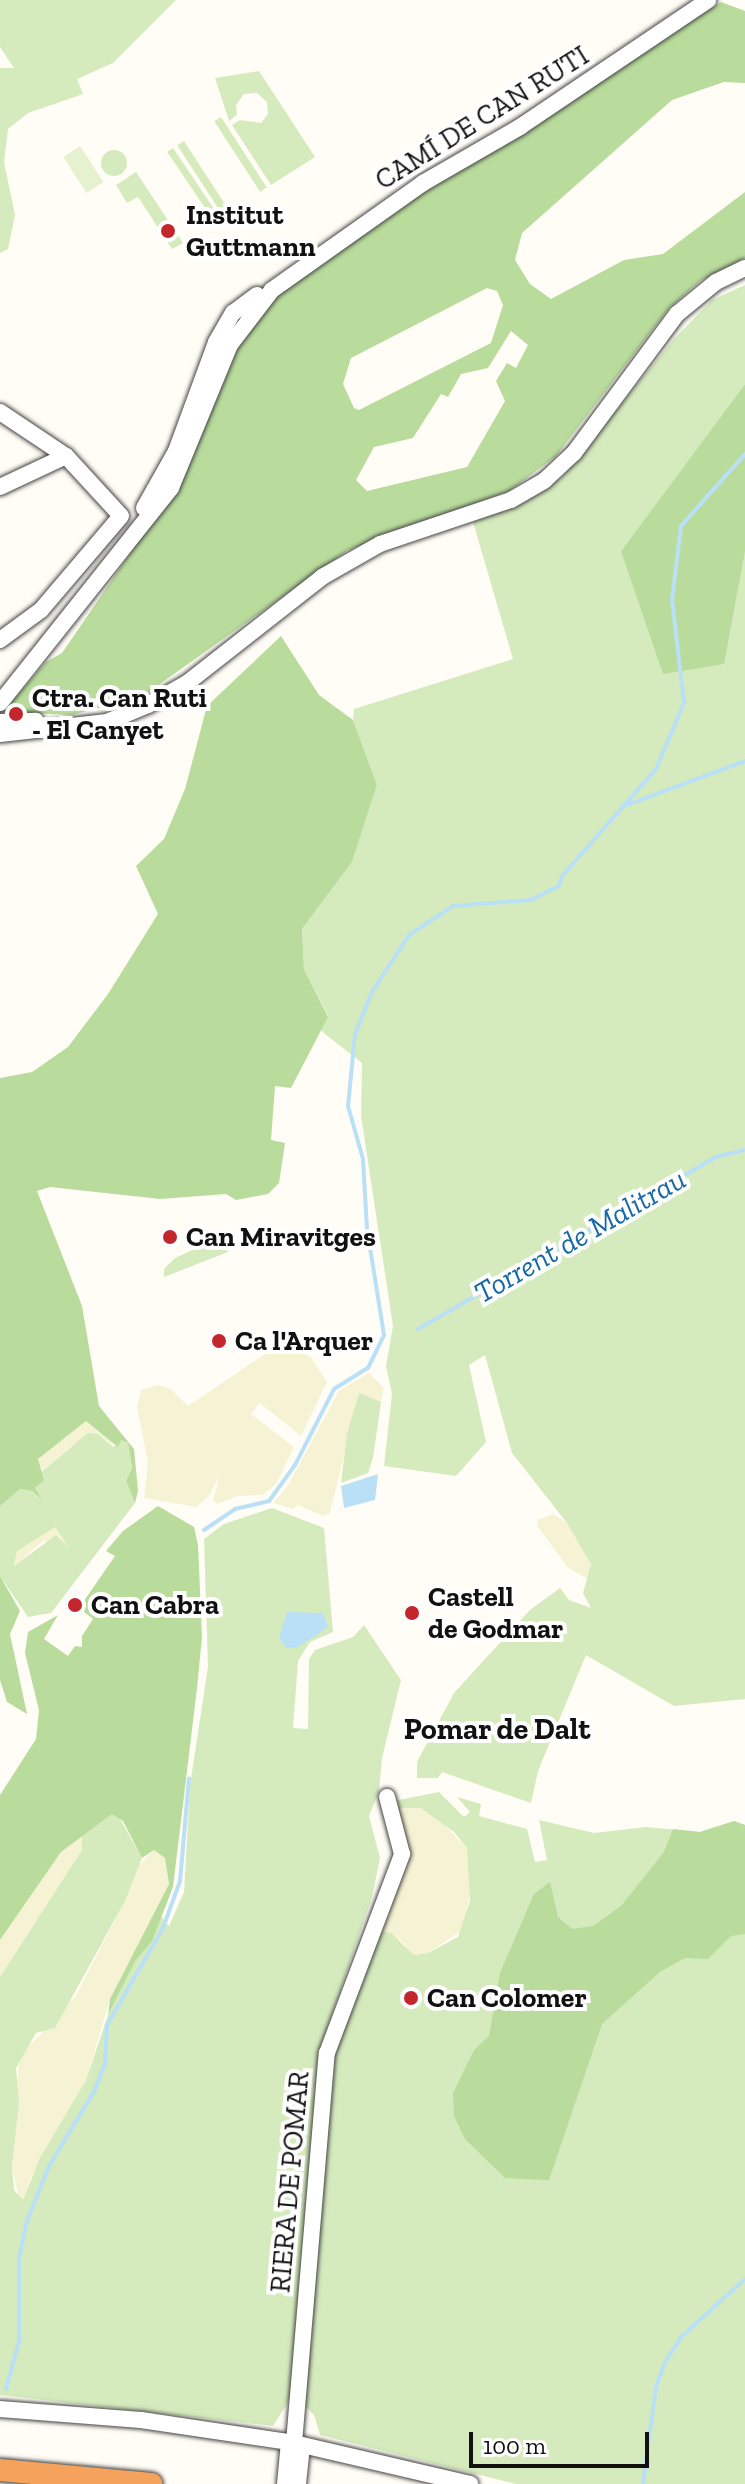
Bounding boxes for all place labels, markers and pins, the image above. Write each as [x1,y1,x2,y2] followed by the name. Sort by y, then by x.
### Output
[186,198,316,264] place label: Institut Guttmann
[157,220,179,242] marker: Institut Guttmann
[32,681,207,747] place label: Ctra. Can Ruti - El Canyet
[7,705,25,723] marker: Ctra. Can Ruti - El Canyet
[186,1220,376,1254] place label: Can Miravitges
[161,1228,179,1246] marker: Can Miravitges
[235,1324,373,1358] place label: Ca l'Arquer
[210,1332,228,1350] marker: Ca l'Arquer
[428,1580,563,1646] place label: Castell de Godmar
[91,1588,219,1622] place label: Can Cabra
[66,1596,84,1614] marker: Can Cabra
[403,1604,421,1622] marker: Castell de Godmar
[427,1981,587,2015] place label: Can Colomer
[402,1989,420,2007] marker: Can Colomer

